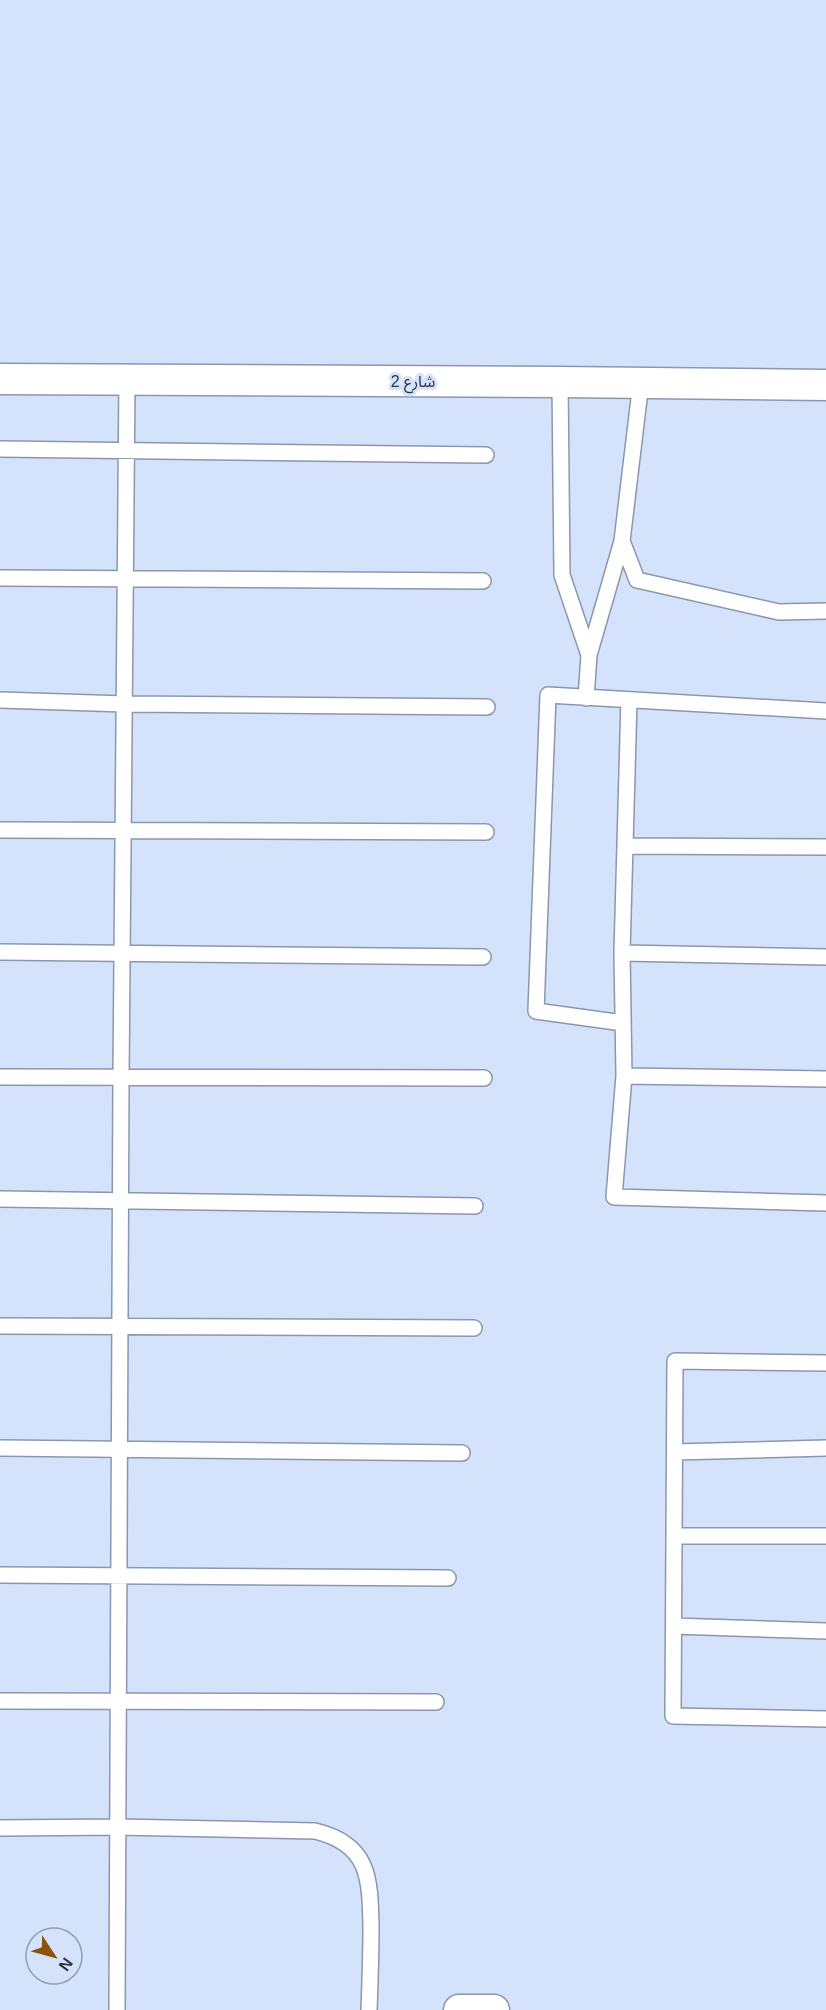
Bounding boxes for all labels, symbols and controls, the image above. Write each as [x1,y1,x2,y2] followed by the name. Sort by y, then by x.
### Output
[391,373,435,394] street label: شارع 2
[24,1926,84,1986] north arrow
[55,1955,76,1974] text: N

